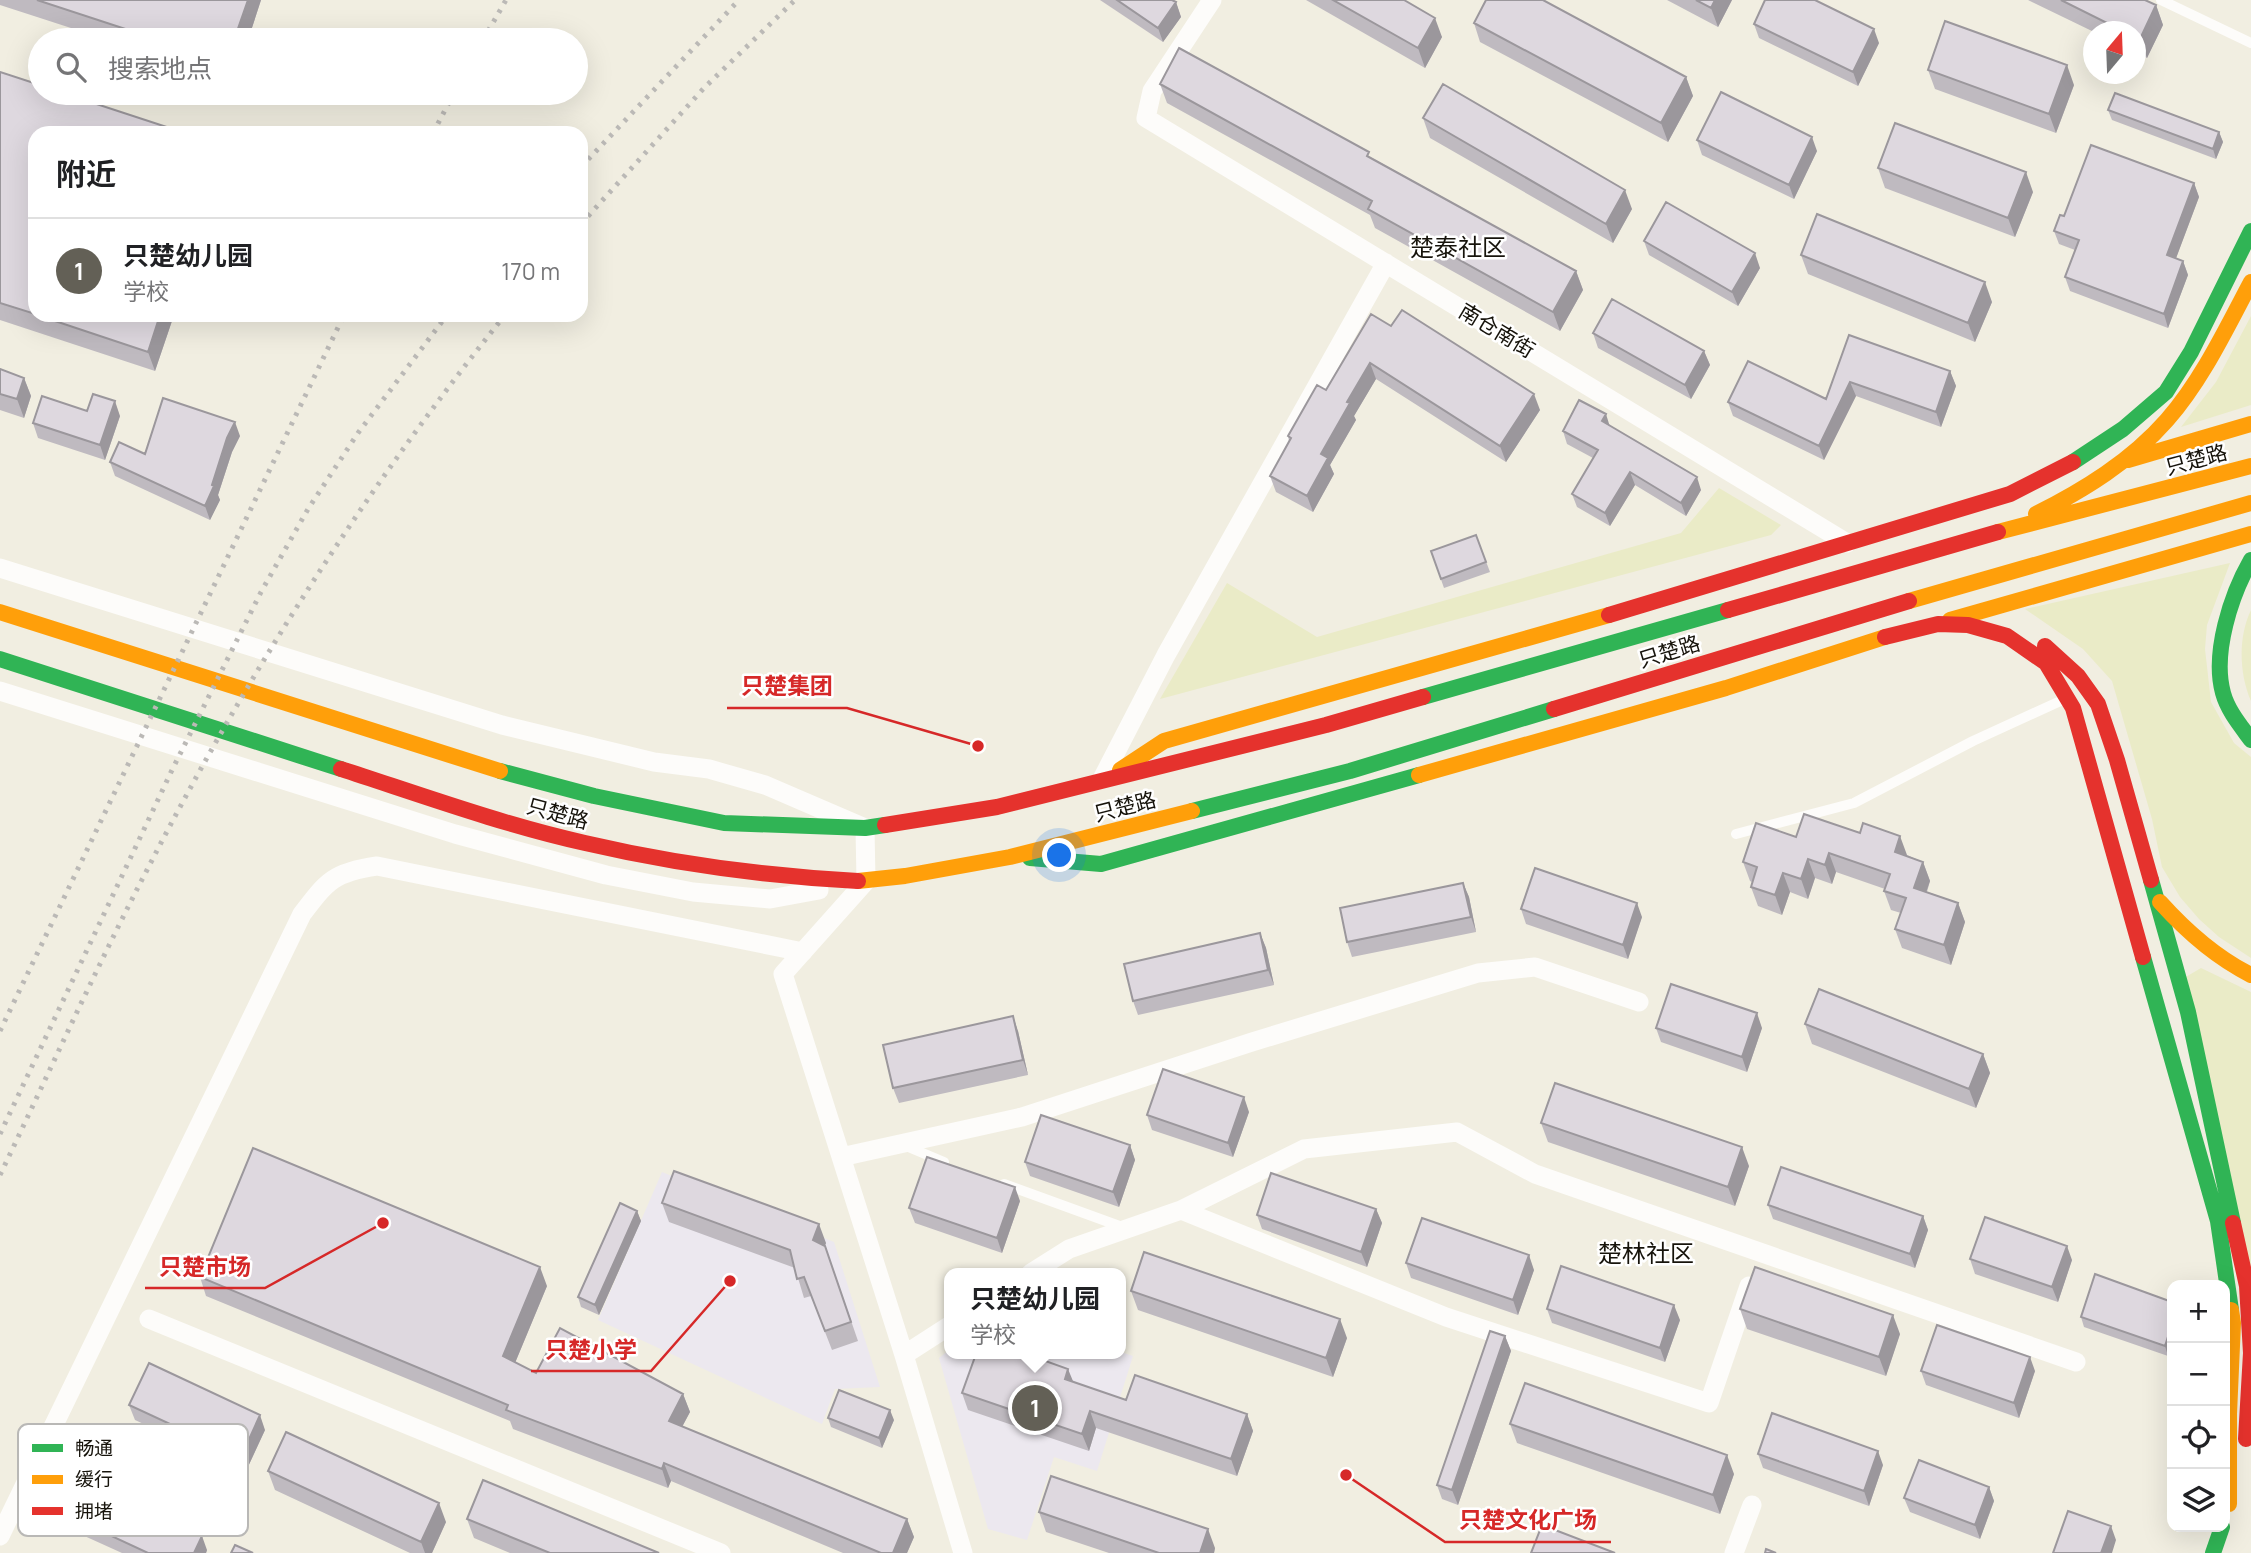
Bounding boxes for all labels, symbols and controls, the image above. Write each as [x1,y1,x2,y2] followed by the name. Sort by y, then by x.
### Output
[2083,21,2146,84] north arrow
[28,28,588,105] search box
[52,48,90,86] icon: search
[108,50,212,86] text: 搜索地点
[56,153,116,194] text: 附近
[1410,230,1506,263] district label: 楚泰社区
[123,237,253,273] text: 只楚幼儿园
[74,255,84,287] text: 1
[501,255,560,287] text: 170 m
[123,275,169,307] text: 学校
[1454,296,1540,364] street label: 南仓南街
[2162,437,2230,481] street label: 只楚路
[1635,628,1703,674] street label: 只楚路
[727,664,847,708] callout: 只楚集团
[741,669,833,701] text: 只楚集团
[1091,785,1159,827] street label: 只楚路
[524,791,592,835] street label: 只楚路
[1042,838,1076,872] your location
[1598,1236,1694,1269] district label: 楚林社区
[145,1244,265,1288] callout: 只楚市场
[159,1250,251,1282] text: 只楚市场
[944,1268,1126,1359] popup
[970,1280,1100,1316] text: 只楚幼儿园
[2167,1280,2230,1532] map controls
[2167,1280,2230,1343] button: +
[970,1318,1016,1350] text: 学校
[531,1327,651,1371] callout: 只楚小学
[545,1333,637,1365] text: 只楚小学
[2167,1343,2230,1406] button: −
[1012,1382,1058,1434] pin: 1
[2167,1406,2230,1469] button: locate
[18,1424,248,1536] legend
[75,1435,113,1461] text: 畅通
[75,1466,113,1492] text: 缓行
[2167,1469,2230,1532] button: layers
[75,1498,113,1524] text: 拥堵
[1445,1498,1611,1542] callout: 只楚文化广场
[1459,1503,1597,1535] text: 只楚文化广场

